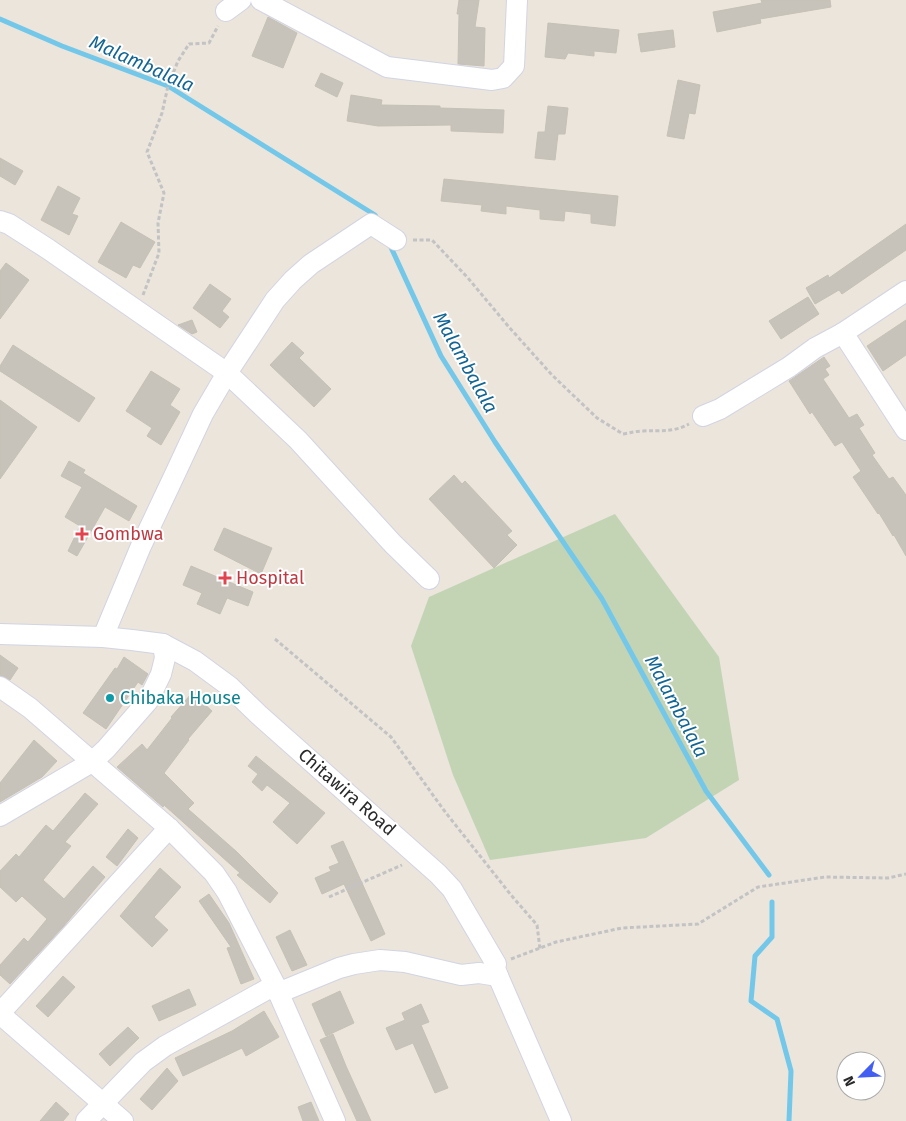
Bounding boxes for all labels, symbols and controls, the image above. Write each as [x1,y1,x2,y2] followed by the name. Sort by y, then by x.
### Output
[86,30,198,97] water label: Malambalala
[428,308,503,417] water label: Malambalala
[93,523,163,545] place label: Gombwa
[75,527,89,541] marker: Gombwa
[236,567,304,589] place label: Hospital
[218,571,232,585] marker: Hospital
[640,651,713,761] water label: Malambalala
[120,687,241,709] place label: Chibaka House
[104,692,116,704] marker: Chibaka House
[294,744,400,840] street label: Chitawira Road
[836,1051,886,1101] north arrow
[840,1073,859,1089] text: N

